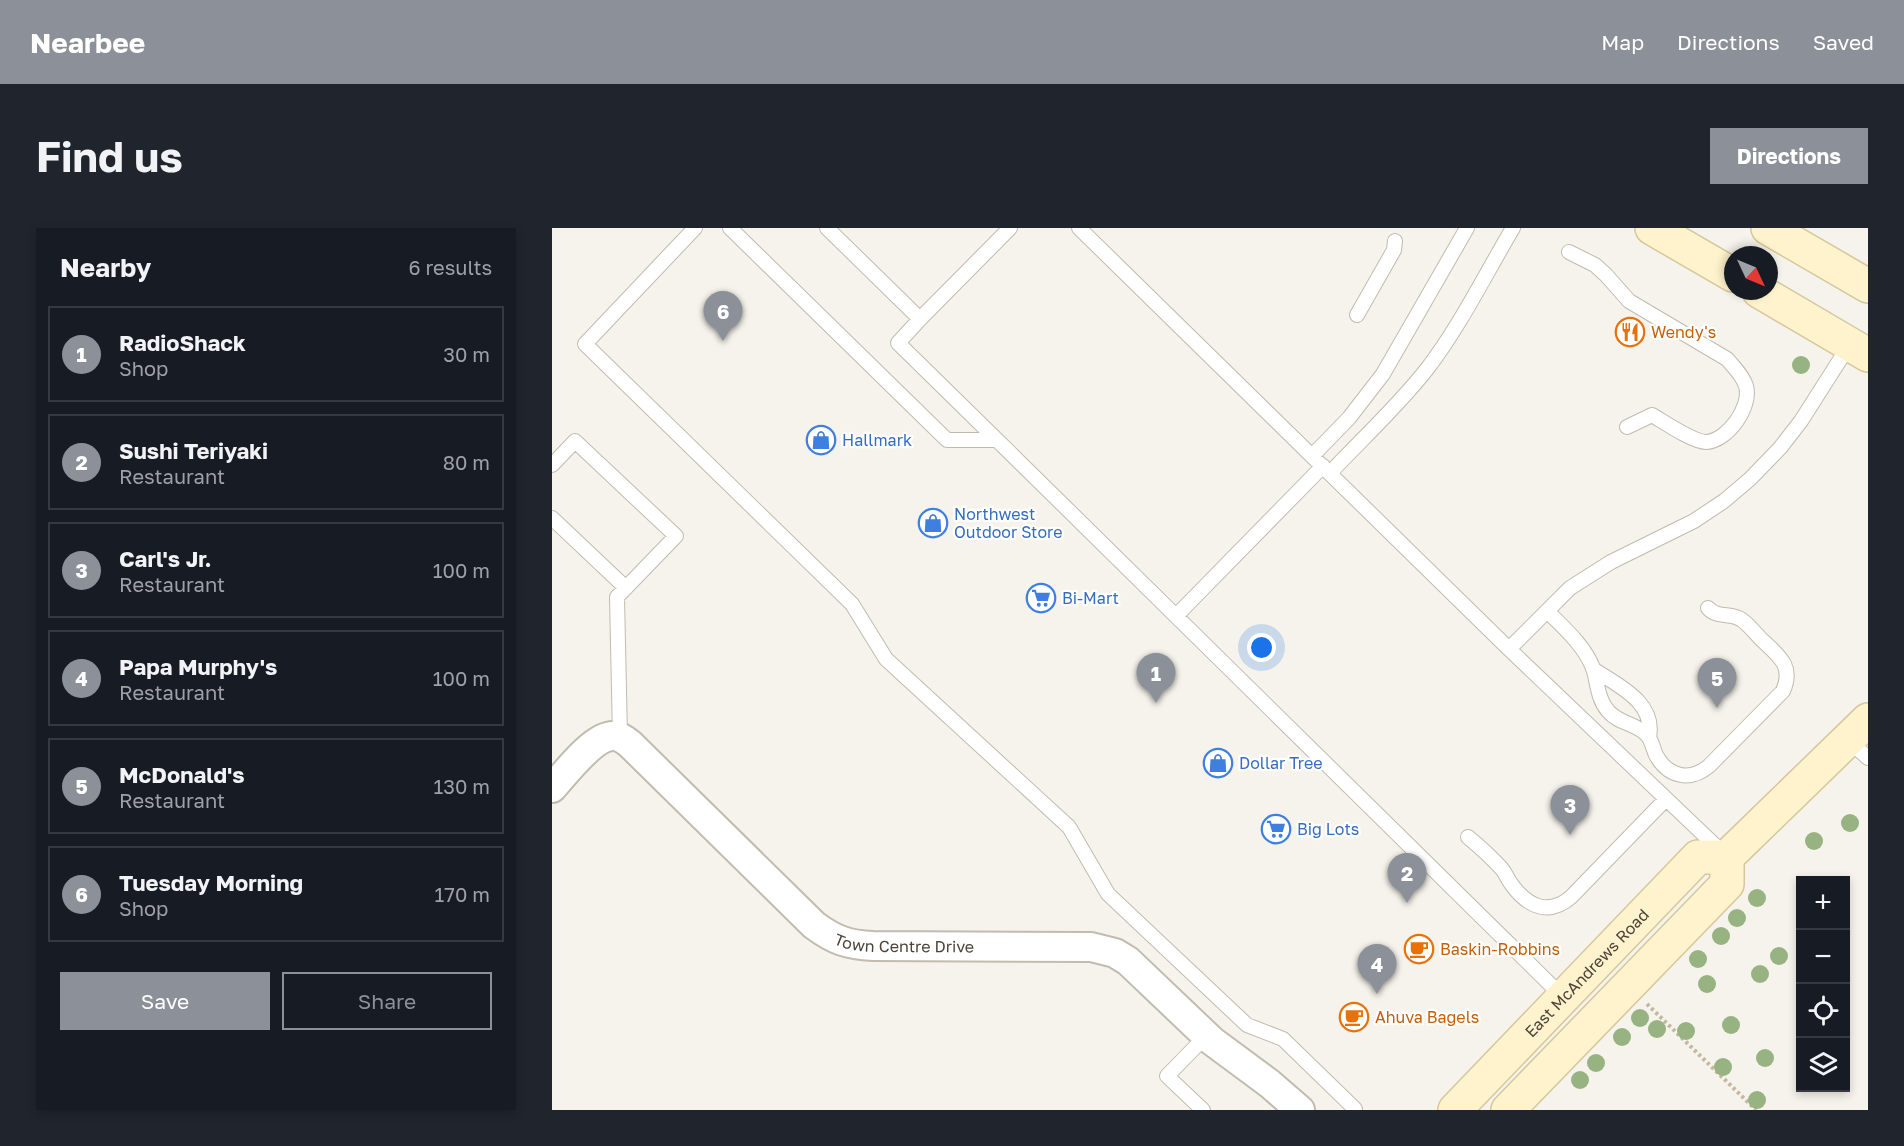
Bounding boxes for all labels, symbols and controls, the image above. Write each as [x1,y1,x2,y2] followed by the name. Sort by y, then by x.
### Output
[30,26,145,59] text: Nearbee
[1601,29,1644,55] text: Map
[1677,29,1780,55] text: Directions
[1813,29,1874,55] text: Saved
[1710,128,1868,184] button: Directions
[36,131,183,181] text: Find us
[1724,246,1778,300] north arrow
[60,252,151,283] text: Nearby
[408,255,492,279] text: 6 results
[704,291,742,341] pin: 6
[1614,316,1646,348] restaurant icon: Wendy's
[1651,322,1716,342] place label: Wendy's
[119,329,246,356] text: RadioShack
[76,342,87,366] text: 1
[443,342,490,366] text: 30 m
[119,356,168,380] text: Shop
[805,424,837,456] shop icon: Hallmark
[842,430,912,450] place label: Hallmark
[119,437,268,464] text: Sushi Teriyaki
[75,450,88,474] text: 2
[443,450,490,474] text: 80 m
[119,464,225,488] text: Restaurant
[954,504,1062,542] place label: Northwest Outdoor Store
[917,507,949,539] shop icon: Northwest Outdoor Store
[119,545,212,572] text: Carl's Jr.
[75,558,88,582] text: 3
[433,558,490,582] text: 100 m
[119,572,225,596] text: Restaurant
[1025,582,1057,614] supermarket icon: Bi-Mart
[1062,588,1119,608] place label: Bi-Mart
[1247,633,1276,662] your location
[119,653,277,680] text: Papa Murphy's
[1136,654,1176,703] pin: 1
[1698,658,1736,708] pin: 5
[75,666,88,690] text: 4
[433,666,490,690] text: 100 m
[119,680,225,704] text: Restaurant
[1202,747,1234,779] shop icon: Dollar Tree
[1239,753,1322,773] place label: Dollar Tree
[119,761,245,788] text: McDonald's
[75,774,88,798] text: 5
[434,774,490,798] text: 130 m
[1550,786,1590,835] pin: 3
[119,788,225,812] text: Restaurant
[1260,813,1292,845] supermarket icon: Big Lots
[1297,819,1359,839] place label: Big Lots
[1388,854,1426,903] pin: 2
[119,869,303,896] text: Tuesday Morning
[1796,876,1850,1092] map controls
[1796,876,1850,930] button: +
[75,882,88,906] text: 6
[435,882,490,906] text: 170 m
[119,896,168,920] text: Shop
[1520,905,1653,1041] street label: East McAndrews Road
[831,929,974,956] street label: Town Centre Drive
[1796,930,1850,984] button: −
[1403,933,1435,965] cafe icon: Baskin-Robbins
[1440,939,1560,959] place label: Baskin-Robbins
[1358,944,1396,994] pin: 4
[60,972,270,1030] button: Save
[282,972,492,1030] button: Share
[1796,984,1850,1038] button: locate
[1338,1001,1370,1033] cafe icon: Ahuva Bagels
[1375,1007,1479,1027] place label: Ahuva Bagels
[1796,1038,1850,1092] button: layers

